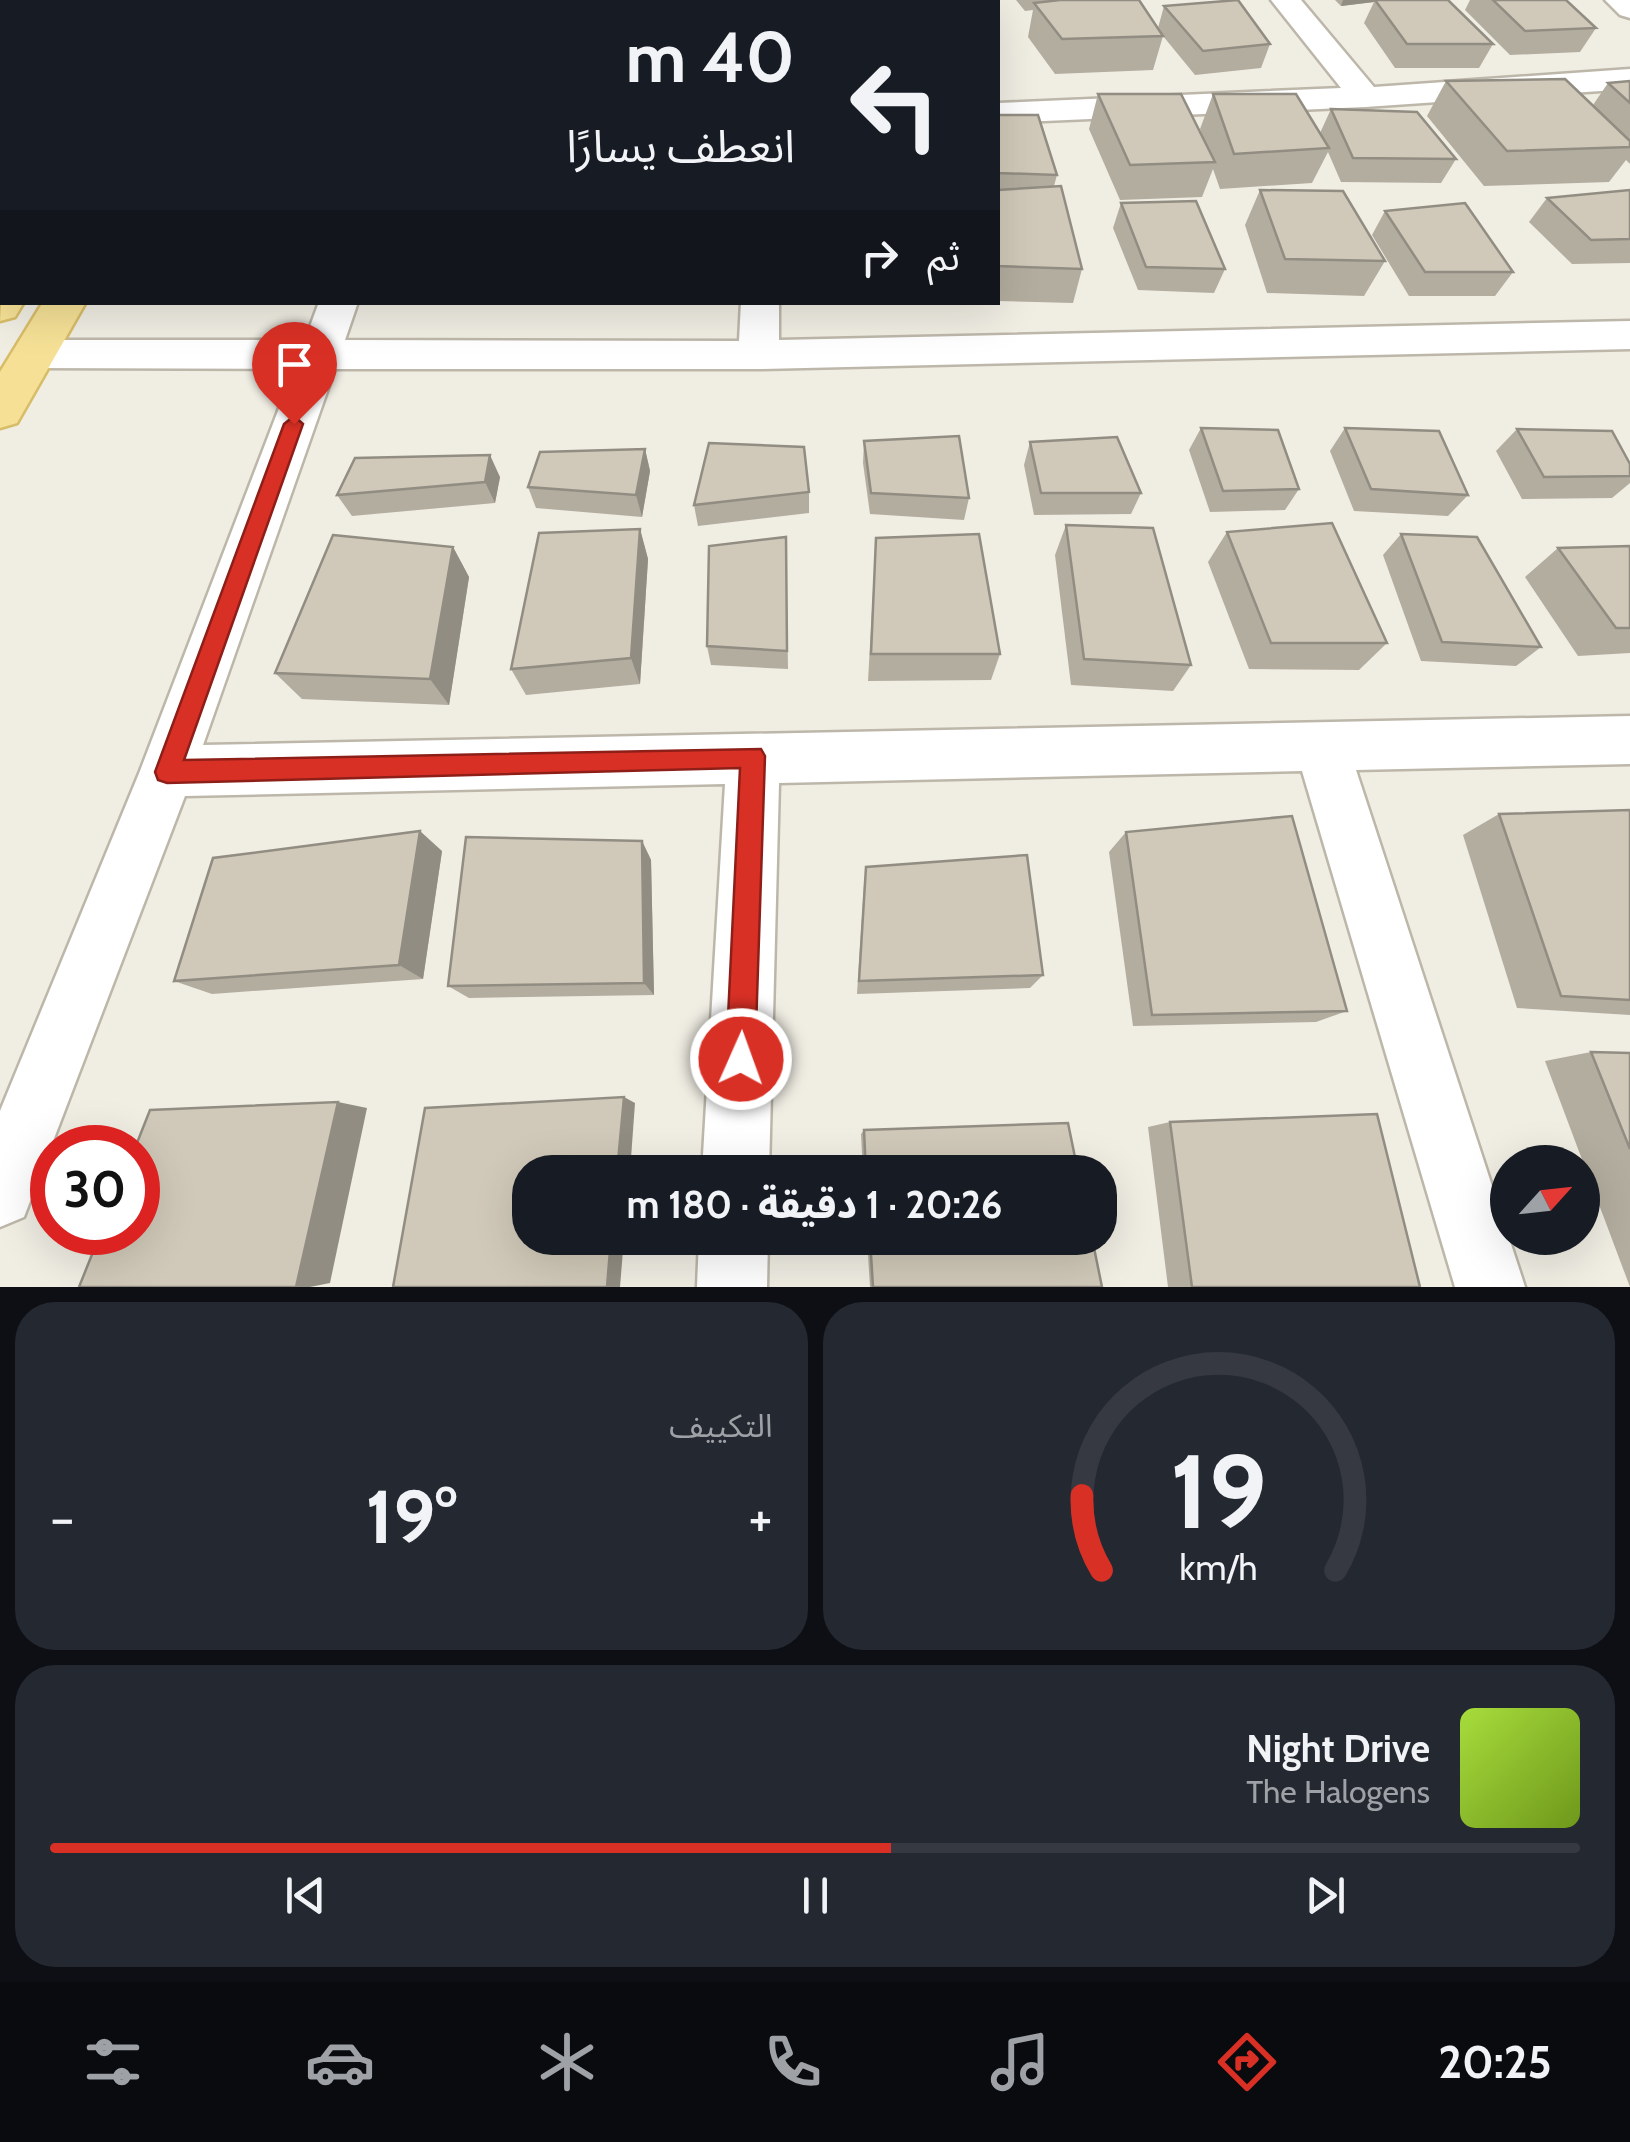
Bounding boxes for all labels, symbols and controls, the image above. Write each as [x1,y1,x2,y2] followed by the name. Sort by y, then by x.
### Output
[626,14,795,100] text: 40 m
[830,40,960,170] icon: left
[566,119,795,173] text: انعطف يسارًا
[852,230,907,285] icon: right
[927,233,960,280] text: ثم
[252,322,337,425] pin
[267,337,322,392] icon: arrive
[689,1007,793,1111] position arrow
[30,1125,160,1255] speed limit sign: 30
[1490,1145,1600,1255] north arrow
[1490,1145,1600,1255] map controls
[627,1181,1002,1228] text: 20:26 · 1 دقيقة · 180 m
[669,1406,773,1445] text: التكييف
[1170,1428,1267,1554] text: 19
[366,1471,457,1562] text: 19°
[50,1484,74,1551] text: −
[748,1484,773,1551] text: +
[1180,1546,1258,1589] text: km/h
[1246,1725,1430,1772] text: Night Drive
[1246,1772,1430,1811] text: The Halogens
[278,1868,333,1923] icon: previous
[788,1868,843,1923] icon: pause
[1298,1868,1353,1923] icon: next
[78,2027,148,2097] icon: filters
[305,2027,375,2097] icon: car
[532,2027,602,2097] icon: climate
[758,2027,828,2097] icon: phone
[985,2027,1055,2097] icon: music
[1212,2027,1282,2097] icon: directions
[1438,2035,1552,2089] text: 20:25

